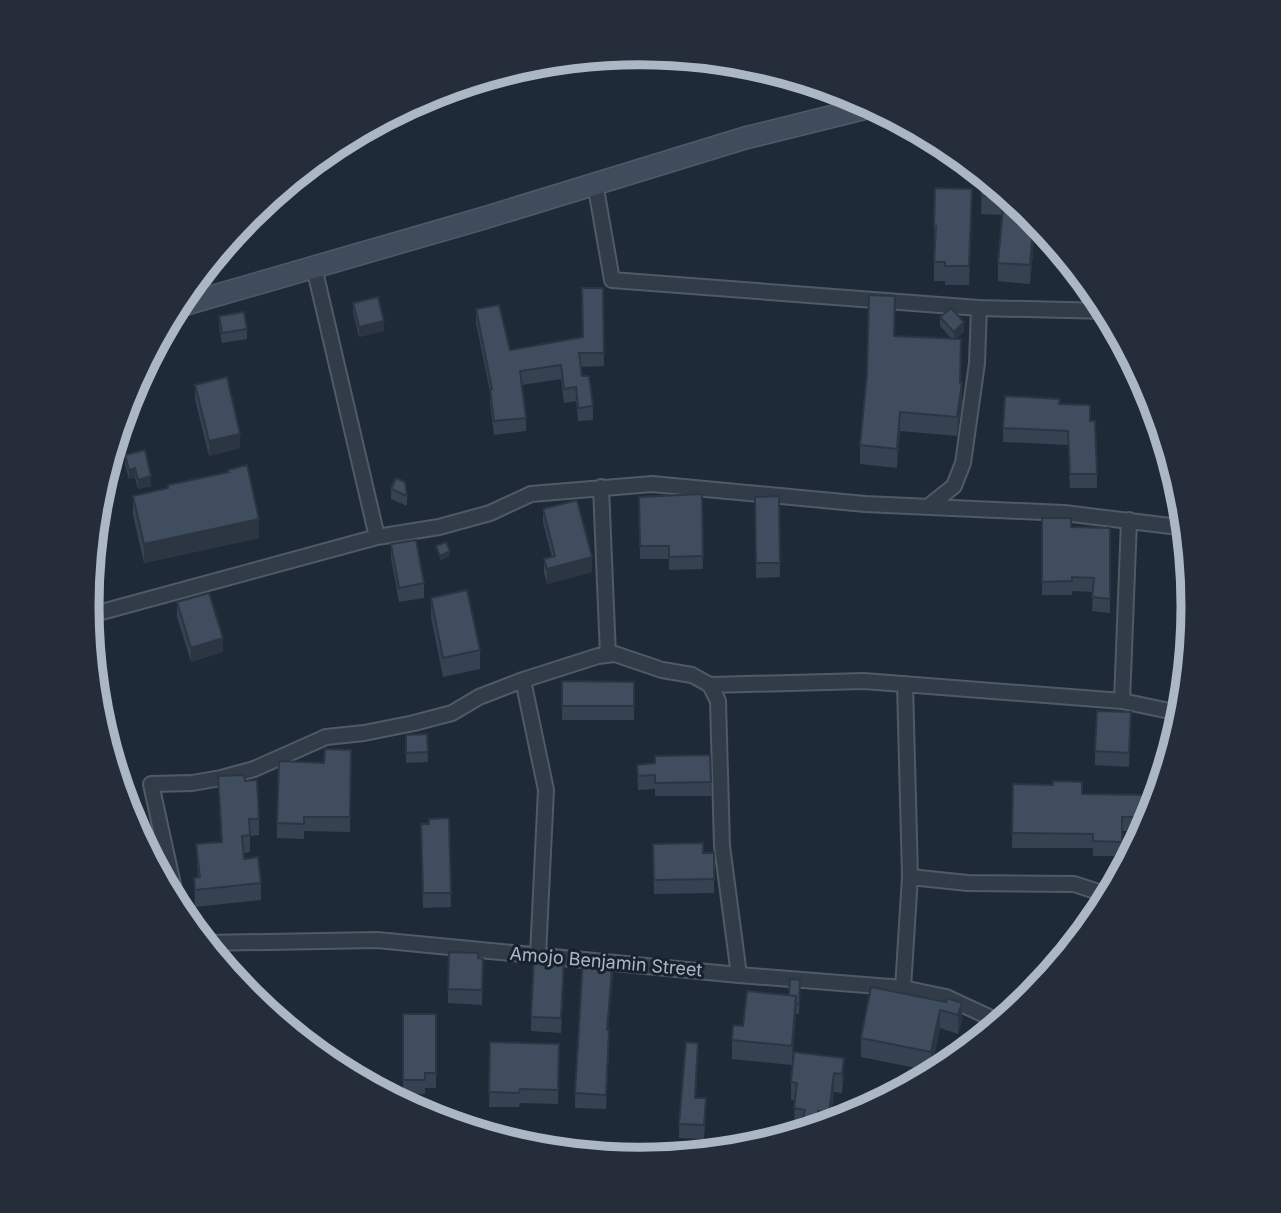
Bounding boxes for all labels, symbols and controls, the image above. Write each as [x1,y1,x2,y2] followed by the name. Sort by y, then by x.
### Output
[509,943,703,980] street label: Amojo Benjamin Street

